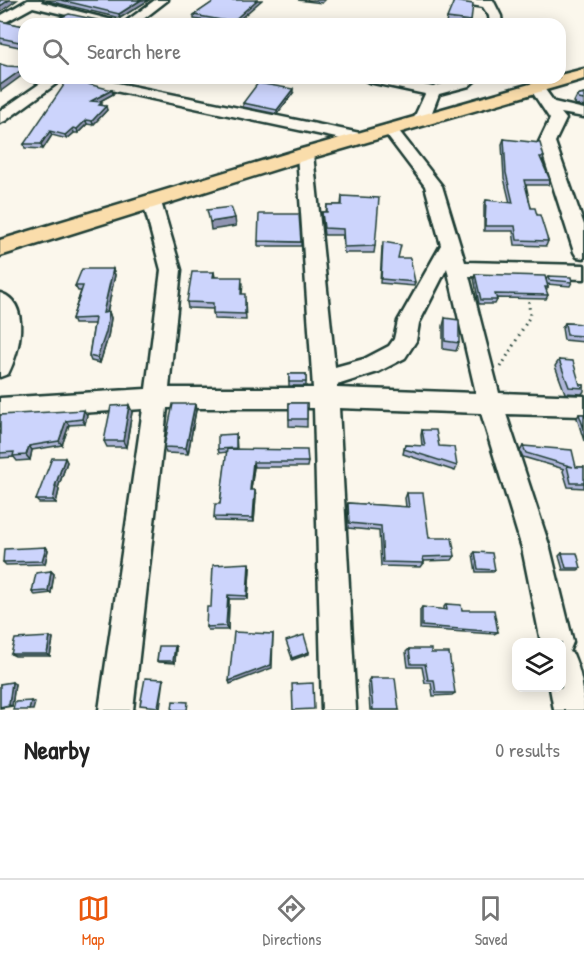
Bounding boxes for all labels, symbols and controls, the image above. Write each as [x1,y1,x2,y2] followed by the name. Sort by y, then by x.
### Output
[18,18,566,84] search box
[39,35,72,68] icon: search
[87,36,181,66] text: Search here
[512,638,566,692] map controls
[512,638,566,692] button: layers
[24,732,90,767] text: Nearby
[495,736,560,763] text: 0 results
[77,892,110,950] tab: Map
[263,892,321,950] tab: Directions
[474,892,507,950] tab: Saved

